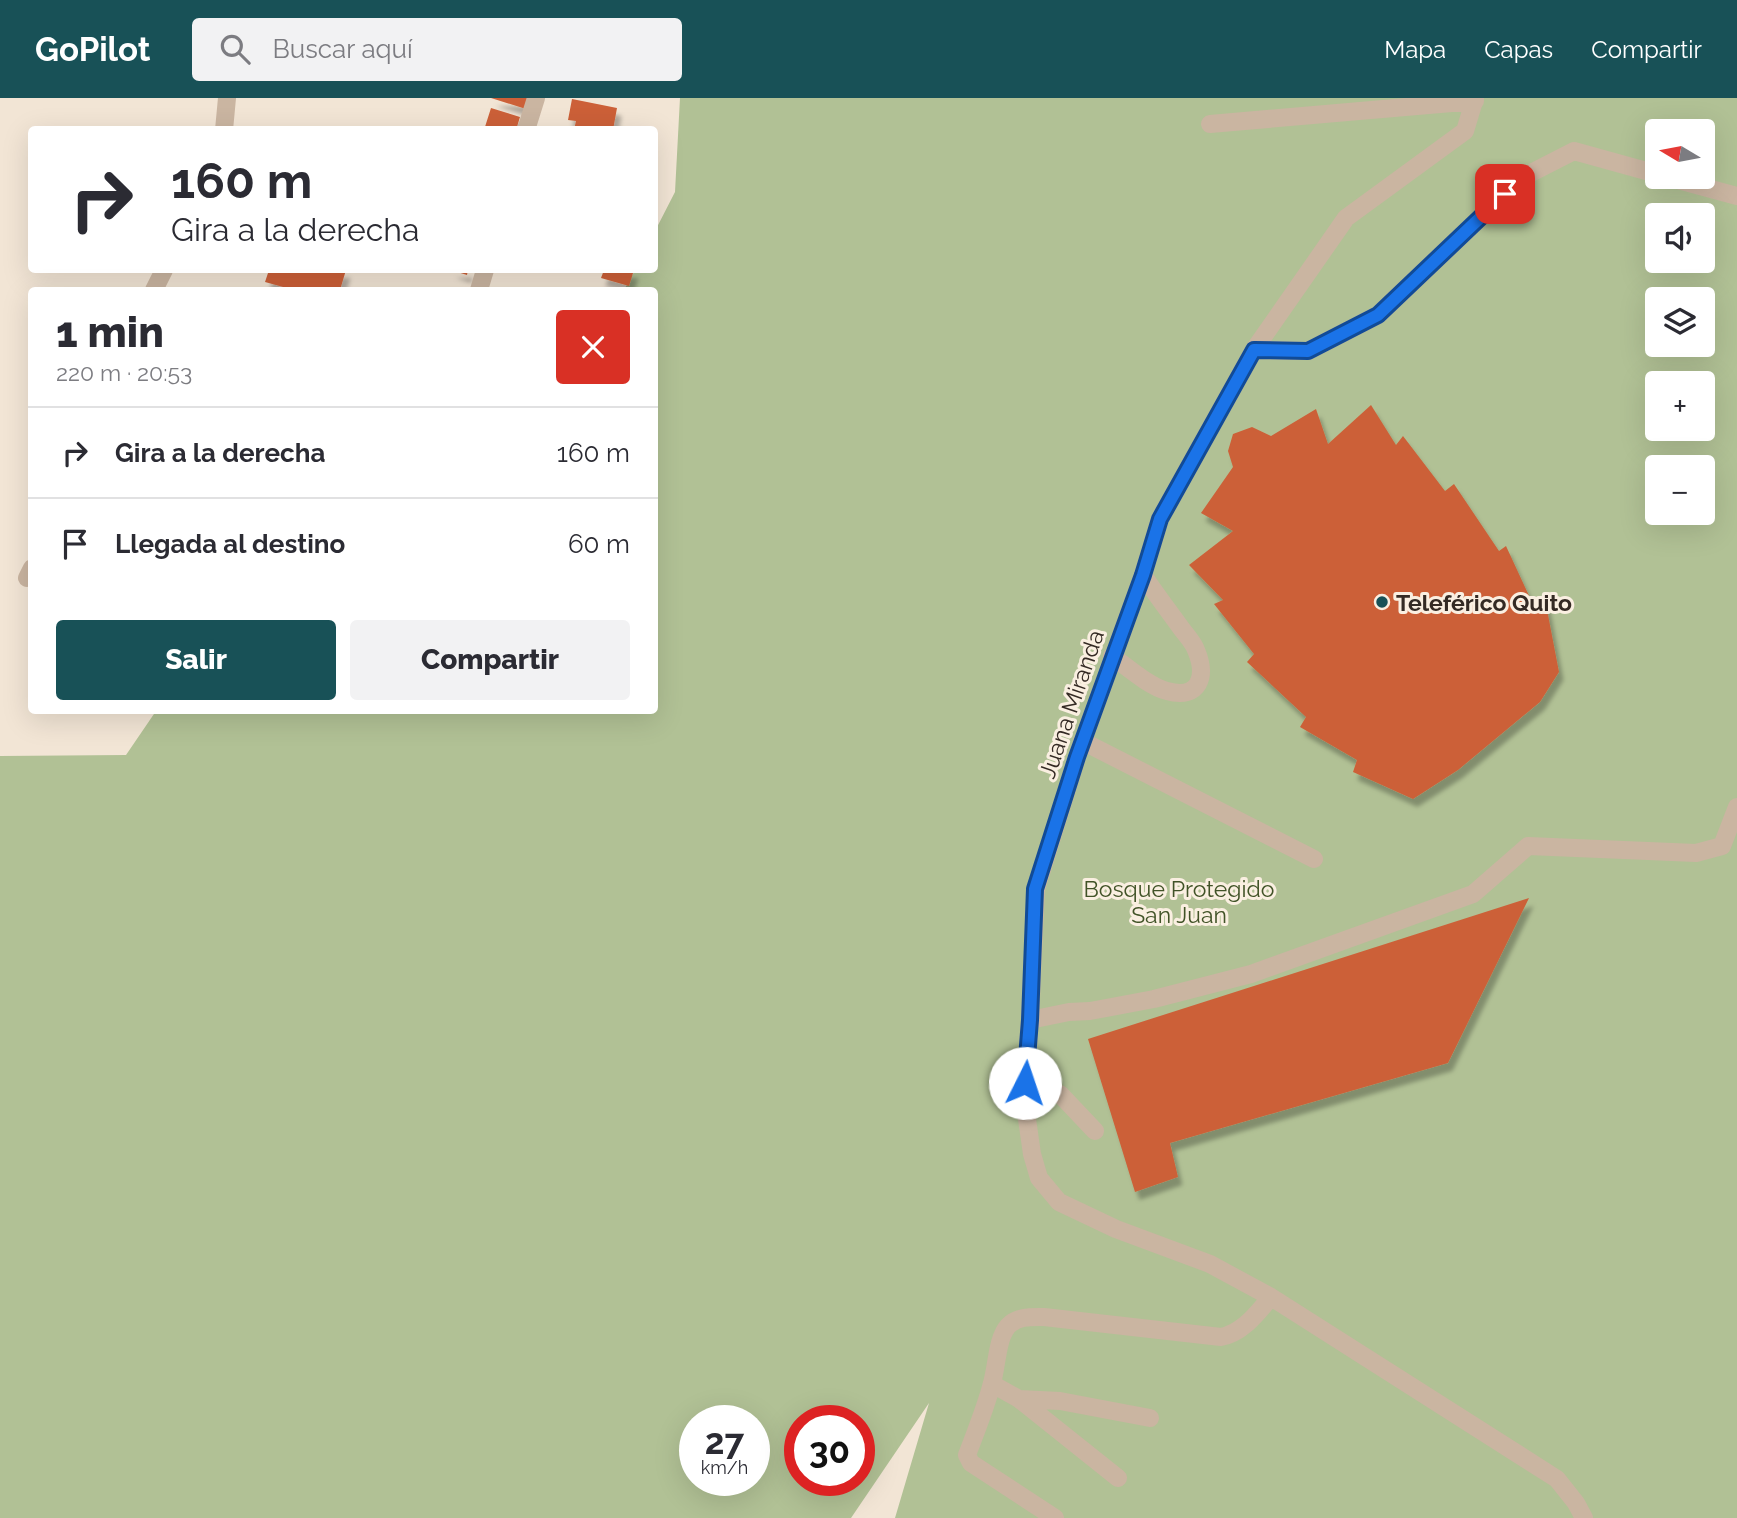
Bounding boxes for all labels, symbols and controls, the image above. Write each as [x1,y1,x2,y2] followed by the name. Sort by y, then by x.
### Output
[192,18,682,81] search box
[35,30,150,69] text: GoPilot
[216,30,254,68] icon: search
[272,34,413,64] text: Buscar aquí
[1384,35,1446,64] text: Mapa
[1484,35,1553,64] text: Capas
[1591,35,1702,64] text: Compartir
[1645,119,1715,189] north arrow
[1645,119,1715,525] map controls
[171,152,312,209] text: 160 m
[56,154,147,245] icon: right
[1475,164,1535,224] pin
[1486,175,1524,213] icon: arrive
[1645,203,1715,273] button: sound
[171,211,419,248] text: Gira a la derecha
[1645,287,1715,357] button: layers
[56,308,164,357] text: 1 min
[556,310,630,384] button: close
[56,359,192,386] text: 220 m · 20:53
[1645,371,1715,441] button: +
[56,434,94,472] icon: right
[115,438,325,468] text: Gira a la derecha
[557,438,630,468] text: 160 m
[1645,455,1715,525] button: −
[56,525,94,563] icon: arrive
[115,529,345,559] text: Llegada al destino
[568,529,630,559] text: 60 m
[1396,589,1572,616] place label: Teleférico Quito
[1374,594,1390,610] marker: Teleférico Quito
[56,620,336,700] button: Salir
[350,620,630,700] button: Compartir
[1033,626,1109,782] street label: Juana Miranda
[1083,875,1275,928] park label: Bosque Protegido San Juan
[988,1046,1062,1120] position arrow
[784,1405,875,1496] speed limit sign: 30
[705,1421,744,1462] text: 27
[701,1457,748,1478] text: km/h

